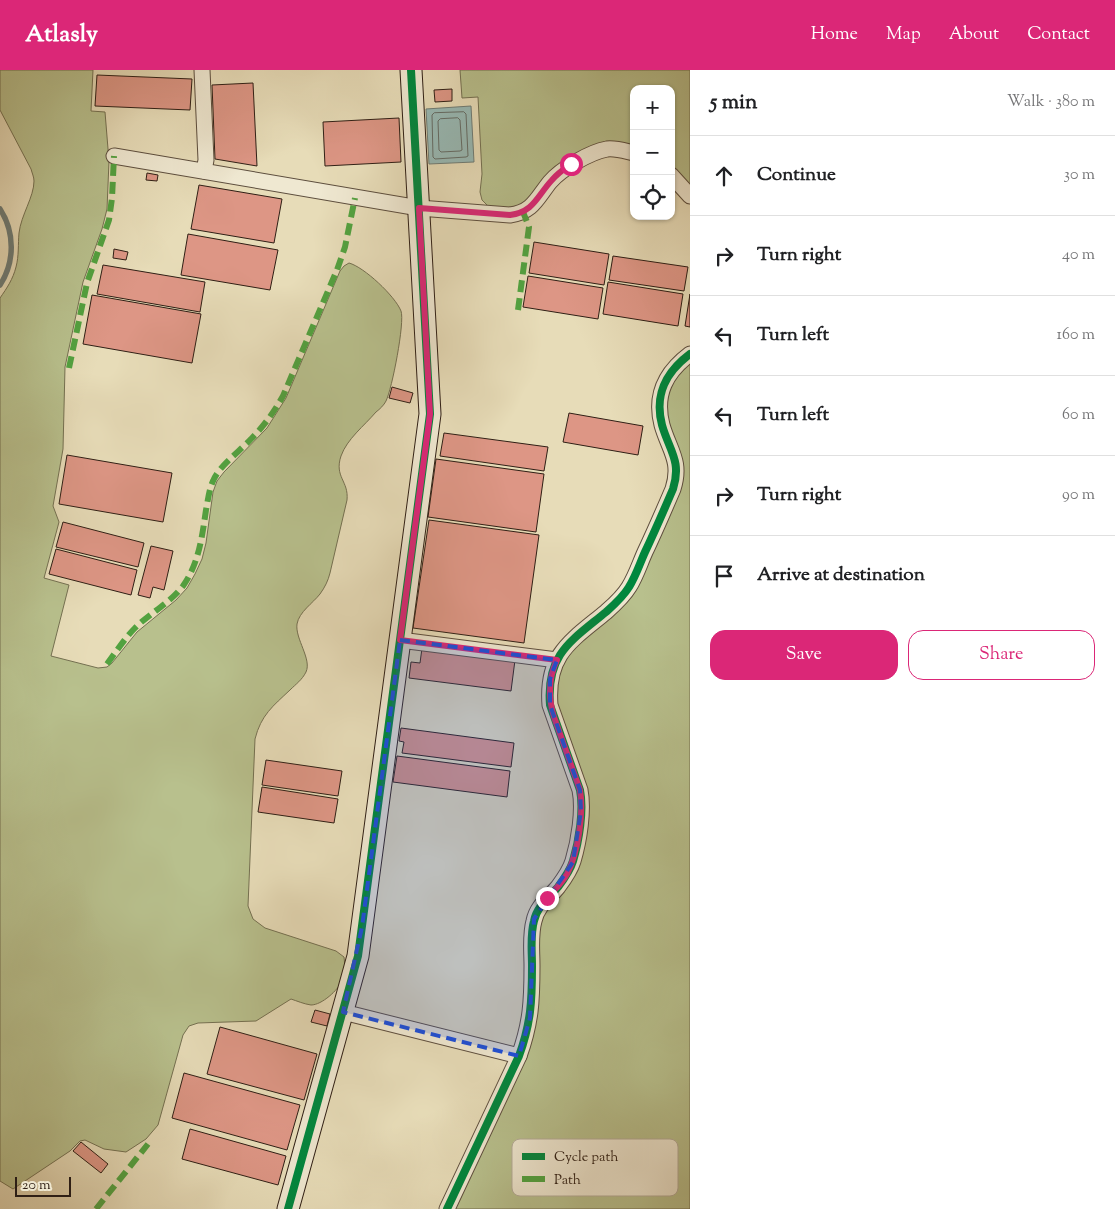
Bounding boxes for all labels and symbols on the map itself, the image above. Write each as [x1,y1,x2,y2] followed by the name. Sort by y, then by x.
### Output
[560,153,583,176] route start
[536,887,559,910] route end
[512,1139,678,1196] legend
[554,1148,618,1168] text: Cycle path
[554,1171,581,1191] text: Path
[15,1174,71,1197] scale bar

